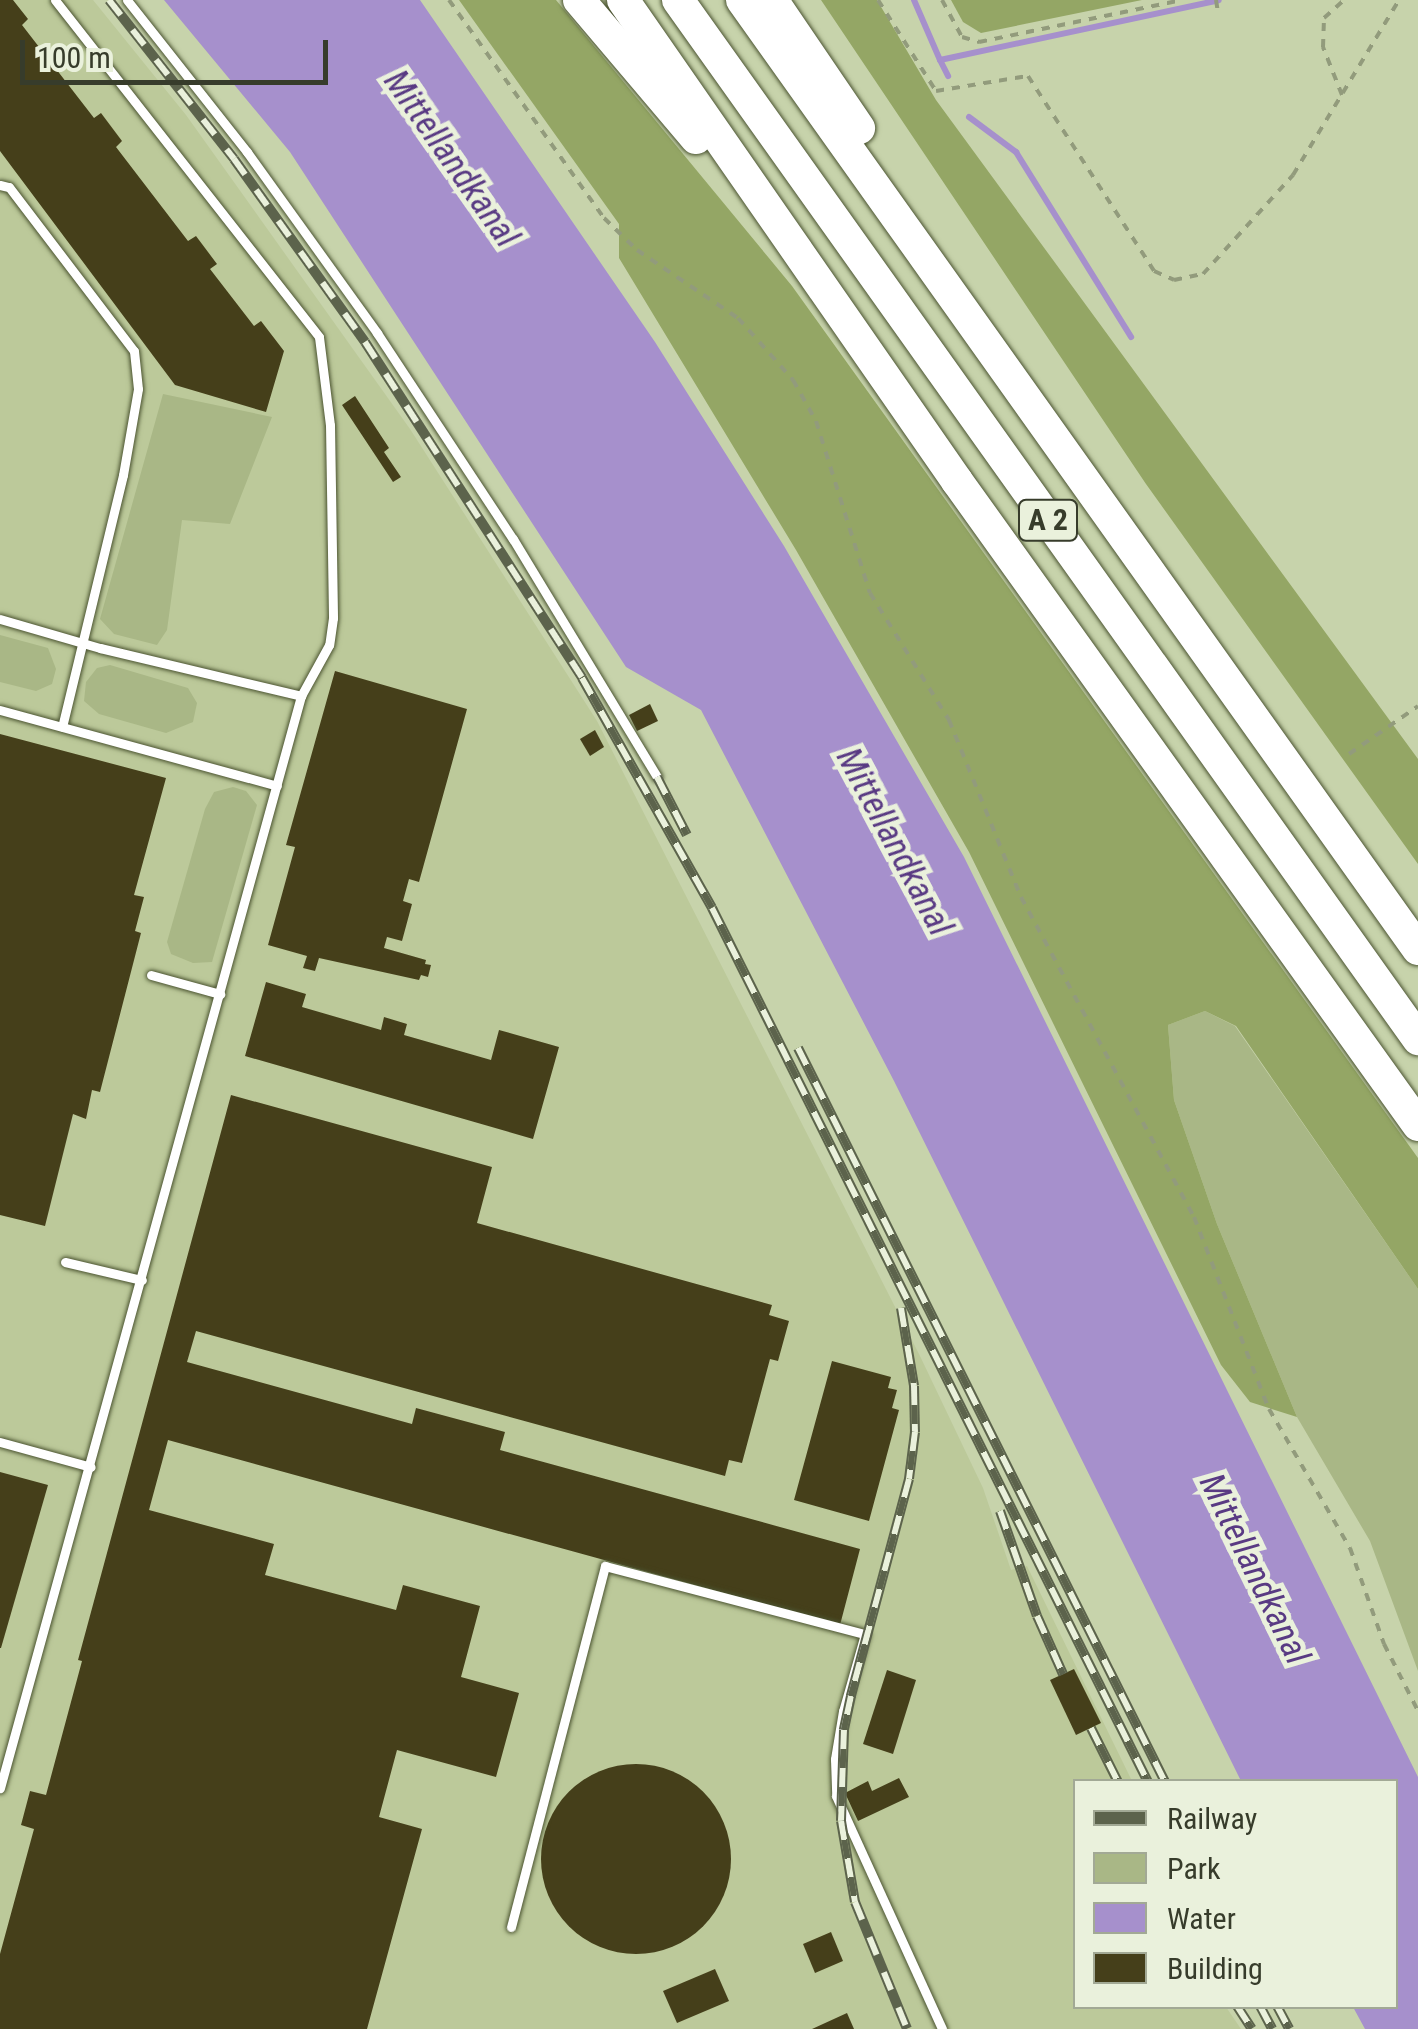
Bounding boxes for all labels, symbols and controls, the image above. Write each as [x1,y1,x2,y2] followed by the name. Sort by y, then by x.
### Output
[25,20,332,82] scale bar
[37,40,111,75] text: 100 m
[375,62,527,256] water label: Mittellandkanal
[1018,495,1078,545] road number: A 2
[827,741,961,943] water label: Mittellandkanal
[1190,1467,1318,1671] water label: Mittellandkanal
[1073,1779,1398,2009] legend
[1167,1801,1257,1836] text: Railway
[1167,1851,1221,1886] text: Park
[1167,1901,1236,1936] text: Water
[1167,1951,1263,1986] text: Building

